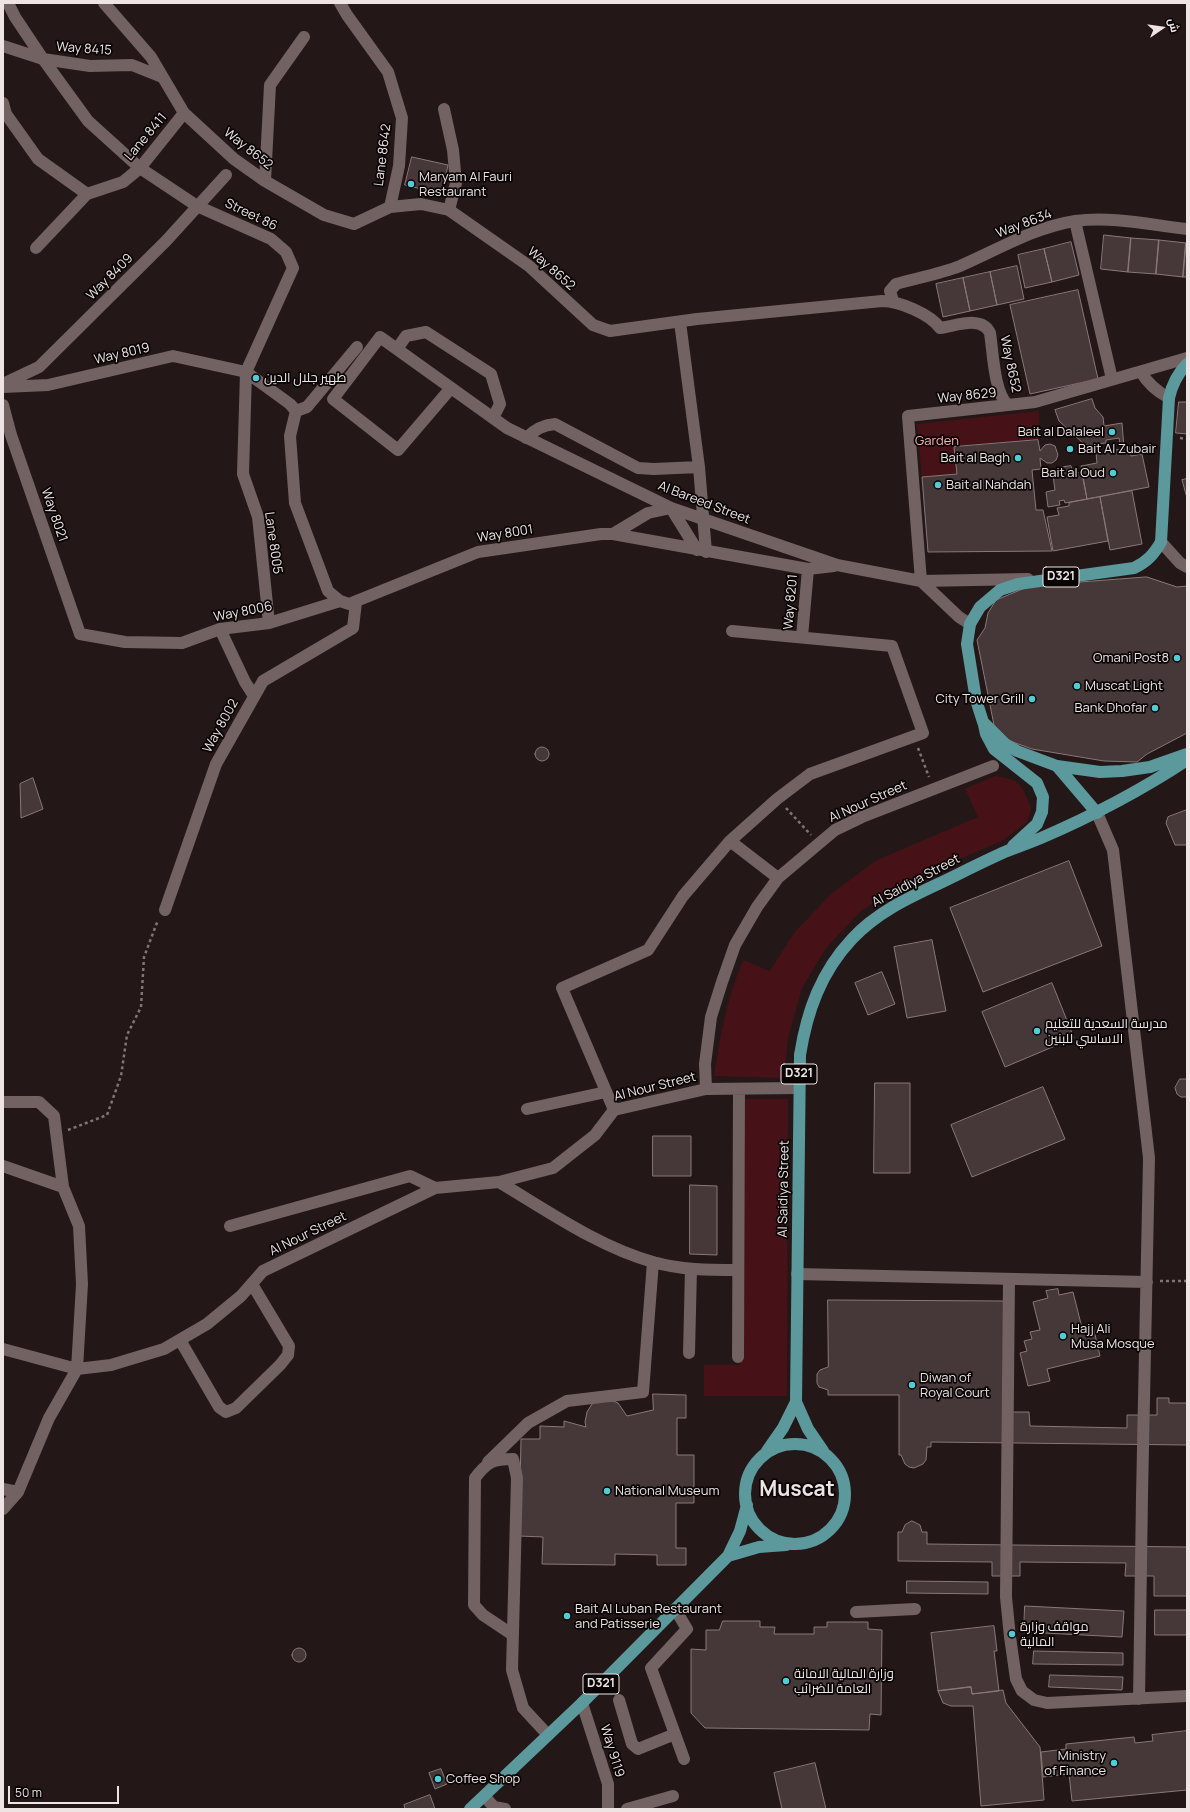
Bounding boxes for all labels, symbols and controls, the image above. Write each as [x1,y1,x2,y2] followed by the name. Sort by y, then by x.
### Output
[1142,8,1182,48] north arrow
[1165,17,1183,34] text: ش
[56,39,112,59] street label: Way 8415
[122,110,170,164] street label: Lane 8411
[371,123,395,187] street label: Lane 8642
[220,125,276,173] street label: Way 8652
[419,169,512,200] place label: Maryam Al Fauri Restaurant
[406,179,416,189] marker: Maryam Al Fauri Restaurant
[222,196,280,234] street label: Street 86
[994,206,1054,242] street label: Way 8634
[524,244,578,294] street label: Way 8652
[84,251,136,303] street label: Way 8409
[996,334,1024,394] street label: Way 8652
[93,340,151,368] street label: Way 8019
[264,370,346,386] place label: طهير جلال الدين
[251,373,261,383] marker: طهير جلال الدين
[937,385,997,407] street label: Way 8629
[1018,424,1104,440] place label: Bait al Dalaleel
[1107,427,1117,437] marker: Bait al Dalaleel
[915,433,959,449] park label: Garden
[1078,441,1156,457] place label: Bait Al Zubair
[1065,444,1075,454] marker: Bait Al Zubair
[941,450,1010,466] place label: Bait al Bagh
[1013,453,1023,463] marker: Bait al Bagh
[1041,465,1105,481] place label: Bait al Oud
[1108,468,1118,478] marker: Bait al Oud
[946,477,1031,493] place label: Bait al Nahdah
[656,478,752,528] street label: Al Bareed Street
[933,480,943,490] marker: Bait al Nahdah
[38,486,70,544] street label: Way 8021
[261,511,285,575] street label: Lane 8005
[476,522,534,546] street label: Way 8001
[1043,567,1079,587] road number: D321
[781,574,801,630] street label: Way 8201
[212,599,274,625] street label: Way 8006
[1093,650,1169,666] place label: Omani Post8
[1172,653,1182,663] marker: Omani Post8
[1085,678,1163,694] place label: Muscat Light
[1072,681,1082,691] marker: Muscat Light
[935,691,1024,707] place label: City Tower Grill
[1027,694,1037,704] marker: City Tower Grill
[200,697,242,755] street label: Way 8002
[1075,700,1147,716] place label: Bank Dhofar
[1150,703,1160,713] marker: Bank Dhofar
[827,778,909,826] street label: Al Nour Street
[869,851,963,911] street label: Al Saidiya Street
[1045,1016,1168,1047] place label: مدرسة السعدية للتعليم الاساسي للبنين
[1032,1026,1042,1036] marker: مدرسة السعدية للتعليم الاساسي للبنين
[781,1064,817,1084] road number: D321
[613,1069,697,1105] street label: Al Nour Street
[775,1140,793,1238] street label: Al Saidiya Street
[267,1209,349,1259] street label: Al Nour Street
[1071,1321,1155,1352] place label: Hajj Ali Musa Mosque
[1058,1331,1068,1341] marker: Hajj Ali Musa Mosque
[920,1370,990,1401] place label: Diwan of Royal Court
[907,1380,917,1390] marker: Diwan of Royal Court
[759,1477,835,1503] district label: Muscat
[615,1483,719,1499] place label: National Museum
[602,1486,612,1496] marker: National Museum
[575,1601,722,1632] place label: Bait Al Luban Restaurant and Patisserie
[562,1611,572,1621] marker: Bait Al Luban Restaurant and Patisserie
[1020,1619,1089,1650] place label: َمواقف وزارة المالية
[1007,1629,1017,1639] marker: َمواقف وزارة المالية
[794,1666,894,1697] place label: وزارة المالية الامانة العامة للضرائب
[583,1674,619,1694] road number: D321
[781,1676,791,1686] marker: وزارة المالية الامانة العامة للضرائب
[597,1723,627,1779] street label: Way 9119
[1044,1748,1106,1779] place label: Ministry of Finance
[1109,1758,1119,1768] marker: Ministry of Finance
[446,1771,520,1787] place label: Coffee Shop
[433,1774,443,1784] marker: Coffee Shop
[10,1778,121,1804] scale bar
[15,1784,42,1801] text: 50 m

